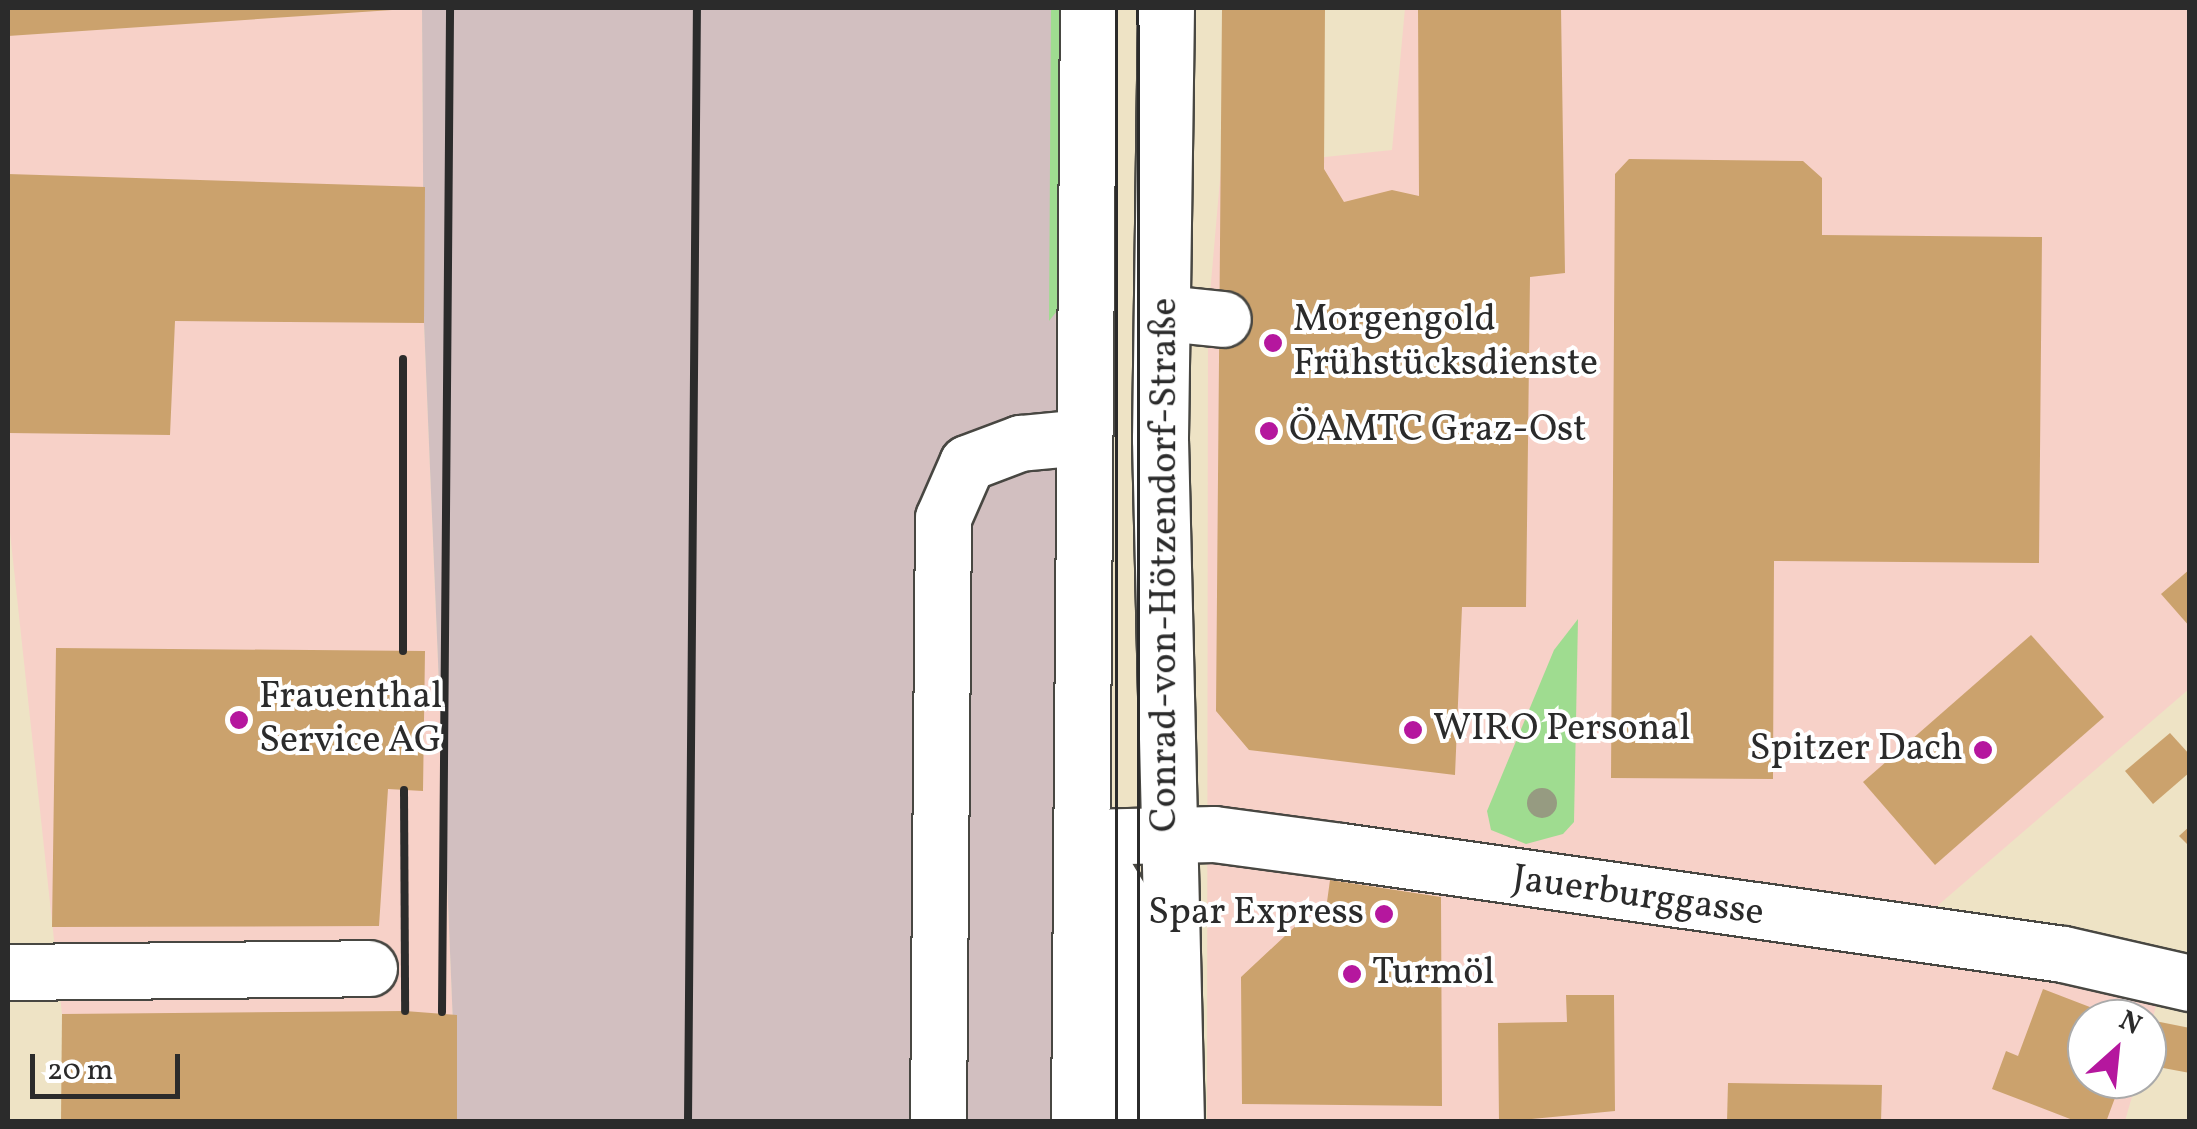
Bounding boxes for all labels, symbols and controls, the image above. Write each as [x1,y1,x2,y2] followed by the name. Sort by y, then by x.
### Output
[1143,298,1189,832] street label: Conrad-von-Hötzendorf-Straße
[1293,298,1598,388] place label: Morgengold Frühstücksdienste
[1262,332,1284,354] marker: Morgengold Frühstücksdienste
[1289,408,1587,454] place label: ÖAMTC Graz-Ost
[1258,420,1280,442] marker: ÖAMTC Graz-Ost
[259,675,442,764] place label: Frauenthal Service AG
[1433,707,1691,753] place label: WIRO Personal
[228,709,250,731] marker: Frauenthal Service AG
[1402,719,1424,741] marker: WIRO Personal
[1750,727,1963,773] place label: Spitzer Dach
[1972,739,1994,761] marker: Spitzer Dach
[1509,857,1767,937] street label: Jauerburggasse
[1148,891,1364,937] place label: Spar Express
[1373,903,1395,925] marker: Spar Express
[1372,951,1495,997] place label: Turmöl
[1341,963,1363,985] marker: Turmöl
[2067,999,2167,1099] north arrow
[2112,1002,2148,1046] text: N
[35,1034,185,1096] scale bar
[47,1050,113,1092] text: 20 m

